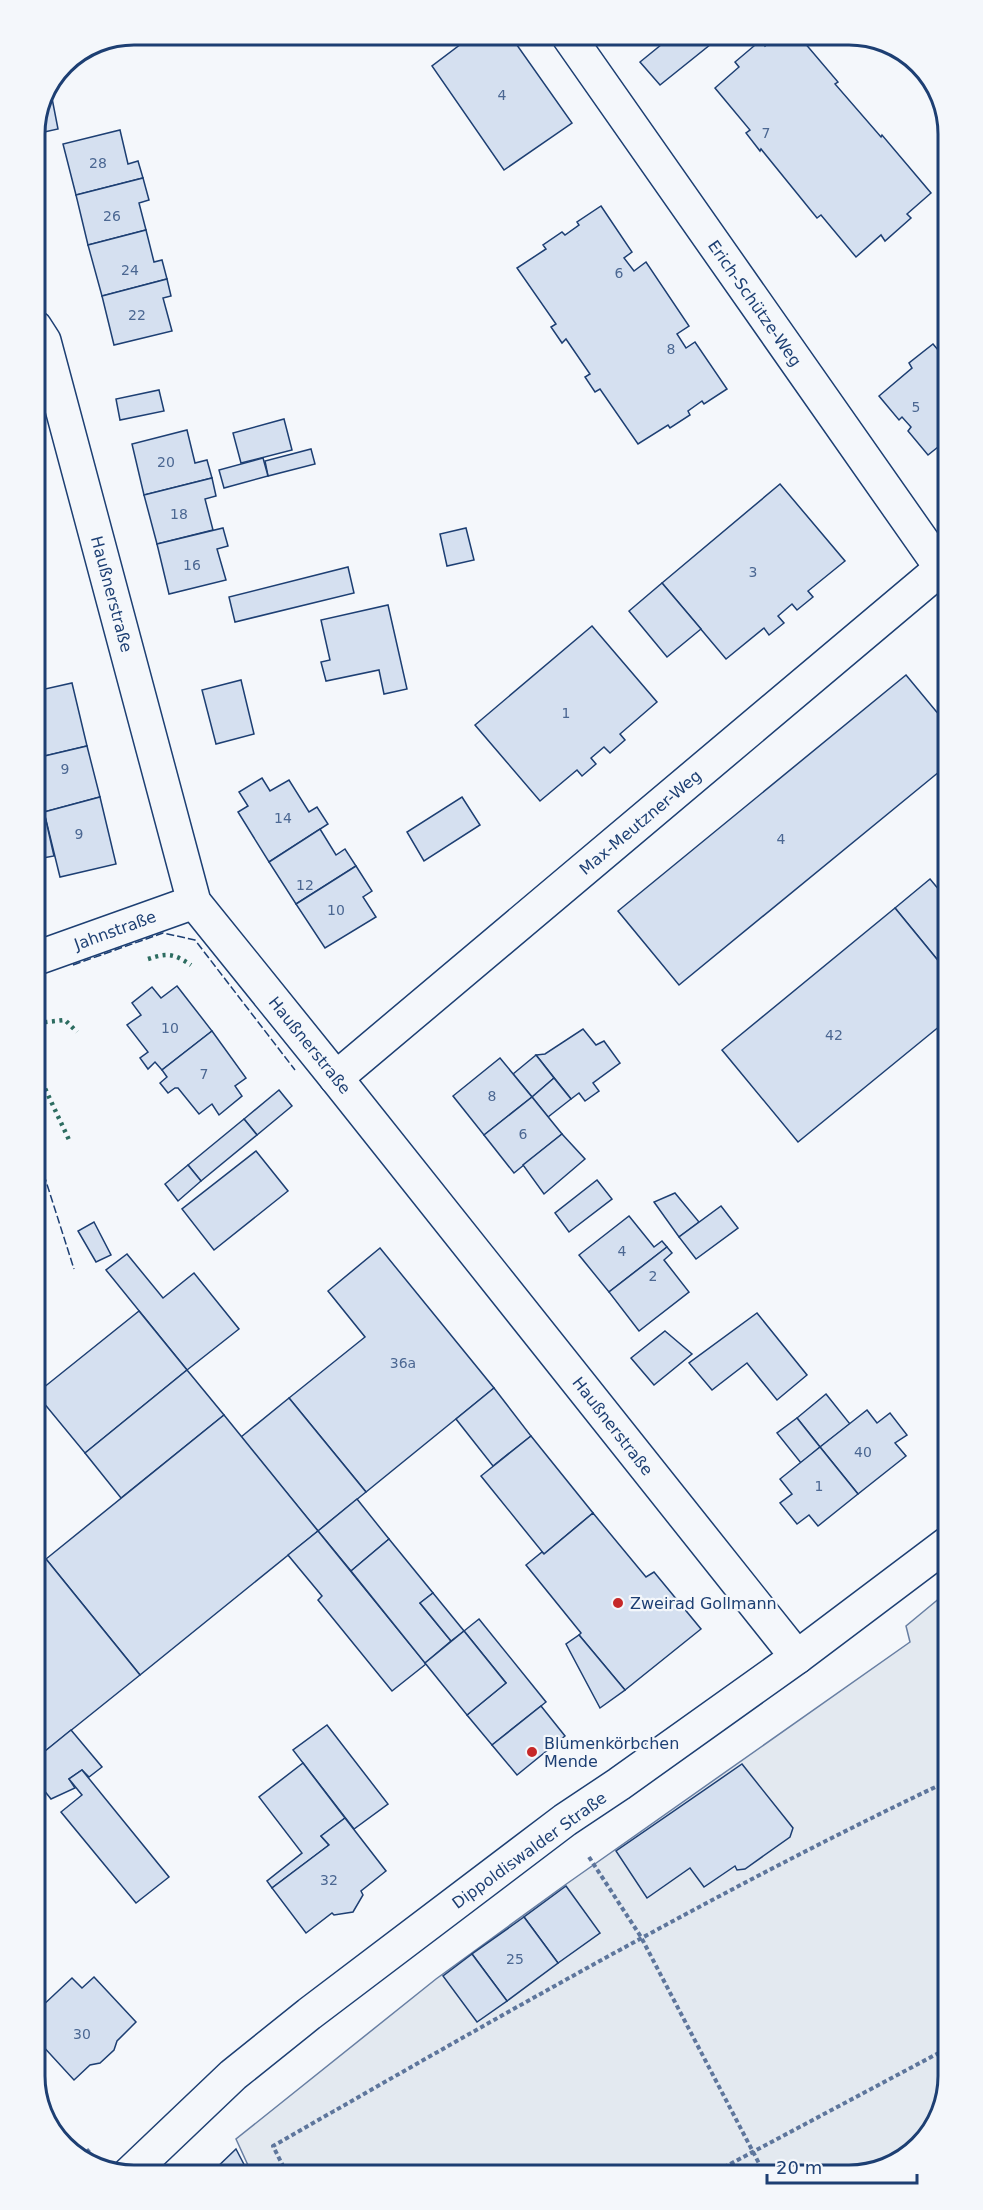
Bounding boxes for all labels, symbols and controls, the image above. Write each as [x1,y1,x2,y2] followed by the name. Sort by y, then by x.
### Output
[498,87,507,103] house number: 4
[762,125,770,141] house number: 7
[89,155,107,171] house number: 28
[103,208,121,224] house number: 26
[704,237,805,370] street label: Erich-Schütze-Weg
[121,262,139,278] house number: 24
[615,265,624,281] house number: 6
[128,307,146,323] house number: 22
[667,341,675,357] house number: 8
[912,399,920,415] house number: 5
[157,454,175,470] house number: 20
[170,506,188,522] house number: 18
[87,534,136,654] street label: Haußnerstraße
[183,557,201,573] house number: 16
[749,564,757,580] house number: 3
[562,705,570,721] house number: 1
[61,761,69,777] house number: 9
[576,766,705,879] street label: Max-Meutzner-Weg
[274,810,292,826] house number: 14
[75,826,83,842] house number: 9
[777,831,786,847] house number: 4
[296,877,314,893] house number: 12
[327,902,345,918] house number: 10
[71,907,159,954] street label: Jahnstraße
[265,993,355,1098] street label: Haußnerstraße
[161,1020,179,1036] house number: 10
[825,1027,843,1043] house number: 42
[200,1066,208,1082] house number: 7
[488,1088,496,1104] house number: 8
[519,1126,528,1142] house number: 6
[618,1243,627,1259] house number: 4
[649,1268,657,1284] house number: 2
[390,1355,416,1371] house number: 36a
[568,1373,657,1479] street label: Haußnerstraße
[854,1444,872,1460] house number: 40
[815,1478,823,1494] house number: 1
[630,1594,777,1613] place label: Zweirad Gollmann
[611,1596,625,1610] marker: Zweirad Gollmann
[544,1734,679,1771] place label: Blumenkörbchen Mende
[525,1745,539,1759] marker: Blumenkörbchen Mende
[448,1788,610,1913] street label: Dippoldiswalder Straße
[320,1872,338,1888] house number: 32
[506,1951,524,1967] house number: 25
[73,2026,91,2042] house number: 30
[767,2147,917,2185] scale bar
[776,2157,822,2178] text: 20 m

